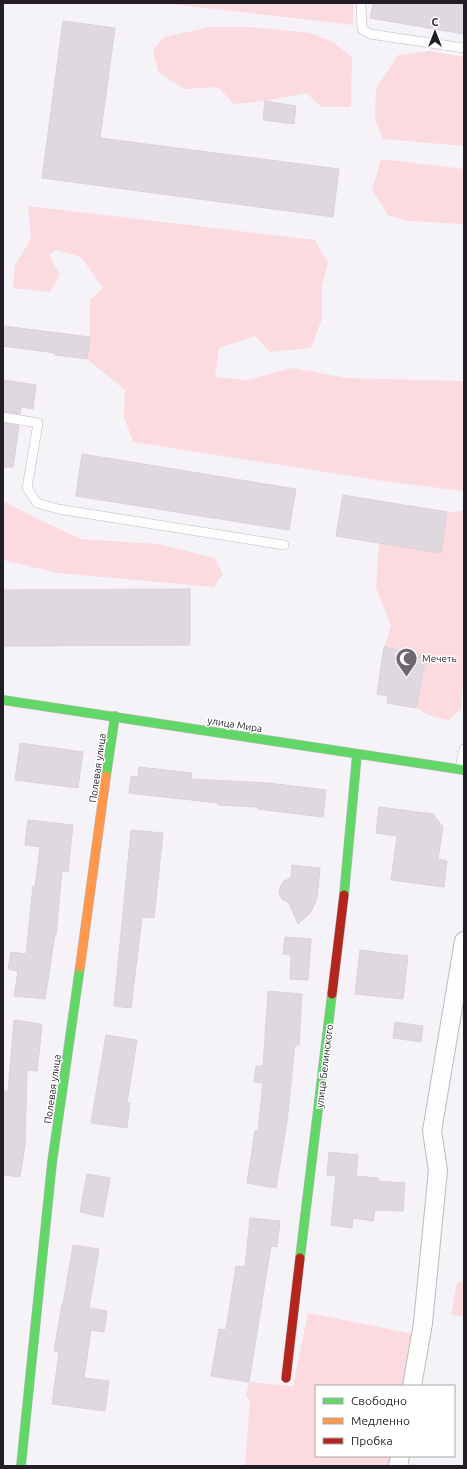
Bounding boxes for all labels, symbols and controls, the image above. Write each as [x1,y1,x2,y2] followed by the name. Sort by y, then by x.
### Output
[415,12,455,52] north arrow
[431,16,439,28] text: С
[394,645,420,678] mosque icon: Мечеть
[422,653,457,664] place label: Мечеть
[207,715,263,734] street label: улица Мира
[87,733,108,803] street label: Полевая улица
[314,1023,335,1109] street label: улица Белинского
[42,1054,63,1124] street label: Полевая улица
[315,1385,455,1457] legend
[351,1394,407,1407] text: Свободно
[351,1414,410,1427] text: Медленно
[351,1434,393,1447] text: Пробка

